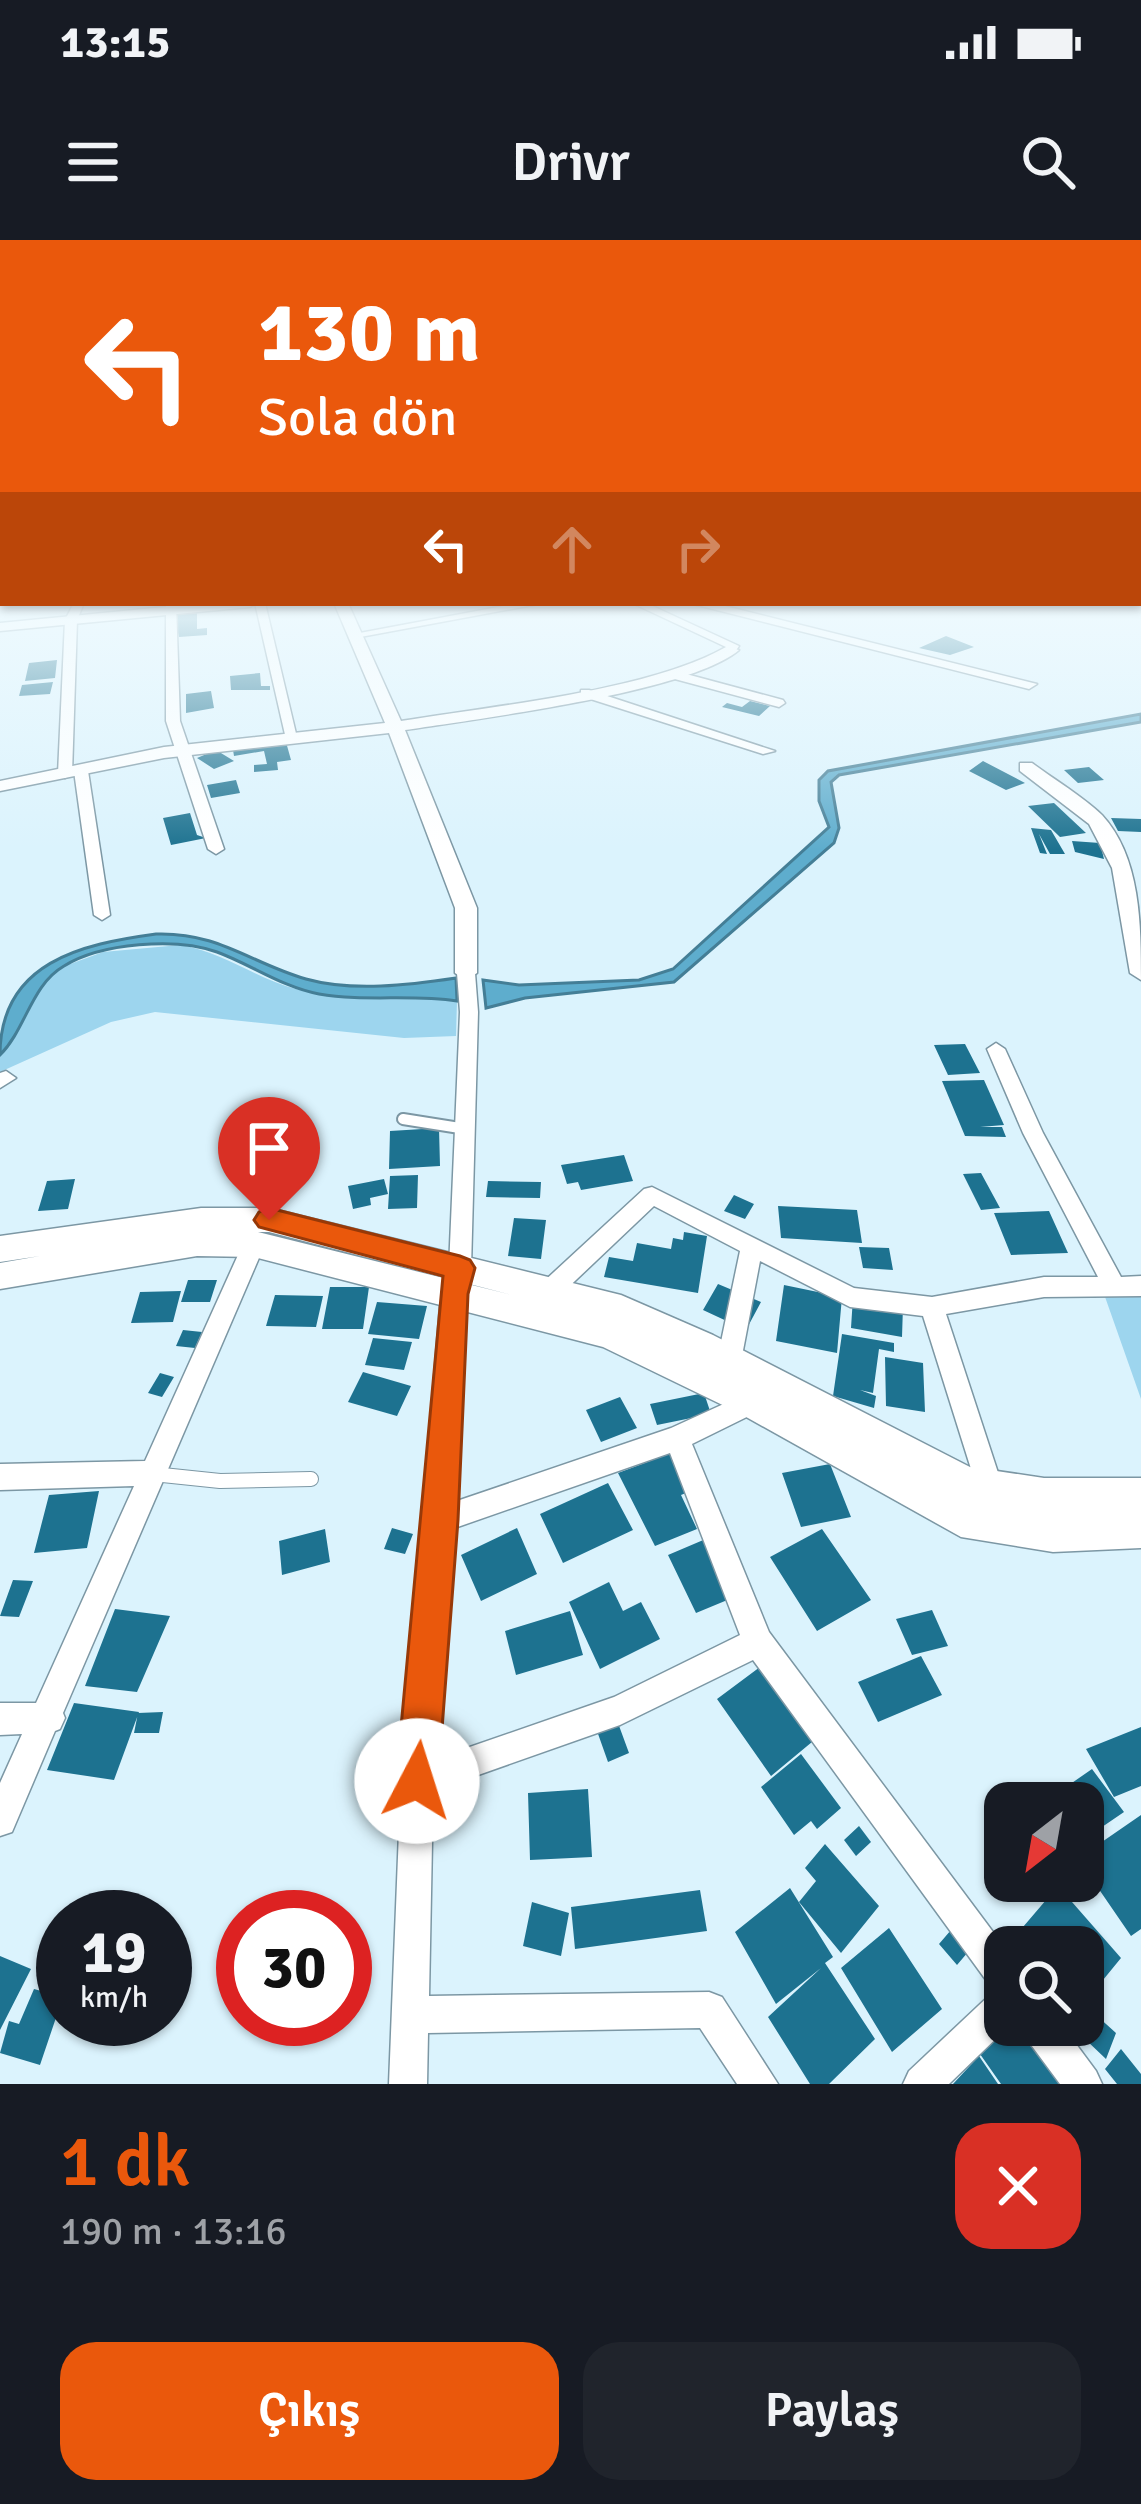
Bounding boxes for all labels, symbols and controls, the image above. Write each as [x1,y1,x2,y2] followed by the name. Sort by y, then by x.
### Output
[60,15,170,70] text: 13:15
[60,129,126,195] icon: menu
[511,129,630,196] text: Drivr
[1015,129,1081,195] icon: search
[258,281,480,385] text: 130 m
[60,288,216,444] icon: left
[258,384,457,451] text: Sola dön
[413,516,479,582] icon: left
[539,516,605,582] icon: ahead
[665,516,731,582] icon: right
[218,1097,320,1220] pin
[236,1115,302,1181] icon: arrive
[354,1718,480,1844] position arrow
[984,1782,1104,1902] north arrow
[984,1782,1104,2046] map controls
[216,1890,372,2046] speed limit sign: 30
[82,1916,146,1990] text: 19
[984,1926,1104,2046] button: search
[80,1979,148,2016] text: km/h
[60,2117,190,2206] text: 1 dk
[955,2123,1081,2249] button: close
[60,2207,287,2255] text: 190 m · 13:16
[60,2342,559,2480] button: Çıkış
[583,2342,1081,2480] button: Paylaş

